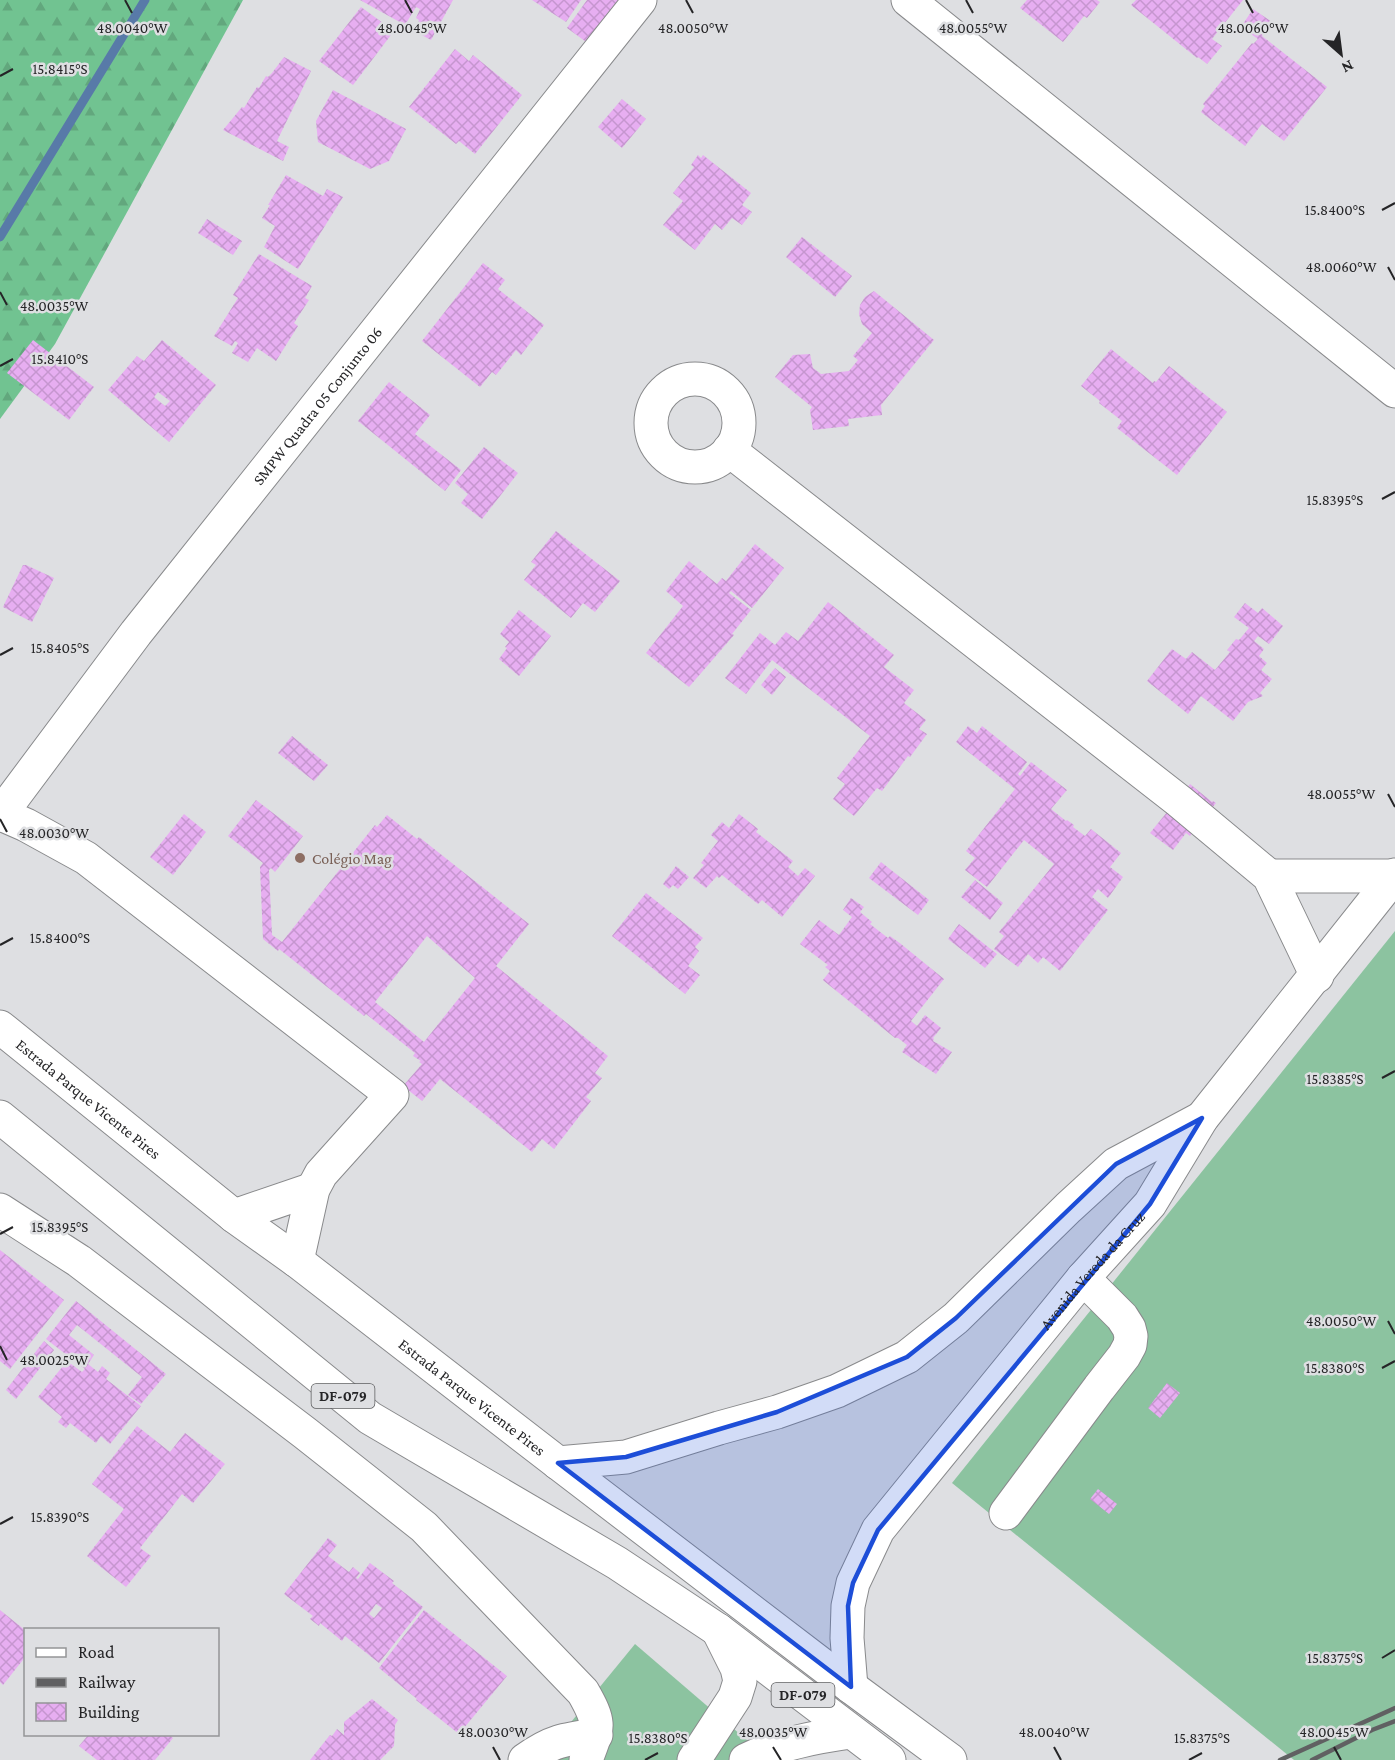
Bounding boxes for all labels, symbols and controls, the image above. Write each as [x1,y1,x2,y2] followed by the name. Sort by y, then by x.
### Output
[97,20,168,36] text: 48.0040°W
[377,20,447,36] text: 48.0045°W
[658,20,728,36] text: 48.0050°W
[939,20,1008,36] text: 48.0055°W
[1218,20,1289,36] text: 48.0060°W
[1311,24,1371,84] north arrow
[1339,57,1357,77] text: N
[32,61,88,77] text: 15.8415°S
[1305,202,1365,218] text: 15.8400°S
[1306,259,1377,275] text: 48.0060°W
[20,298,89,314] text: 48.0035°W
[249,323,385,488] street label: SMPW Quadra 05 Conjunto 06
[32,351,88,367] text: 15.8410°S
[1307,492,1363,508] text: 15.8395°S
[31,640,89,656] text: 15.8405°S
[1307,786,1376,802] text: 48.0055°W
[19,825,89,841] text: 48.0030°W
[312,850,392,868] place label: Colégio Mag
[293,851,307,865] marker: Colégio Mag
[30,930,90,946] text: 15.8400°S
[13,1035,164,1162] street label: Estrada Parque Vicente Pires
[1306,1071,1364,1087] text: 15.8385°S
[1036,1208,1148,1333] street label: Avenida Vereda da Cruz
[32,1219,88,1235] text: 15.8395°S
[1306,1313,1376,1329] text: 48.0050°W
[396,1335,549,1459] street label: Estrada Parque Vicente Pires
[20,1352,89,1368] text: 48.0025°W
[1305,1360,1365,1376] text: 15.8380°S
[312,1384,374,1408] road number: DF-079
[31,1509,89,1525] text: 15.8390°S
[24,1628,219,1736] legend
[78,1642,115,1662] text: Road
[1307,1650,1363,1666] text: 15.8375°S
[78,1672,136,1692] text: Railway
[772,1683,834,1707] road number: DF-079
[78,1702,140,1722] text: Building
[458,1724,528,1740] text: 48.0030°W
[739,1724,808,1740] text: 48.0035°W
[1019,1724,1090,1740] text: 48.0040°W
[1299,1724,1369,1740] text: 48.0045°W
[628,1730,688,1746] text: 15.8380°S
[1174,1730,1230,1746] text: 15.8375°S

